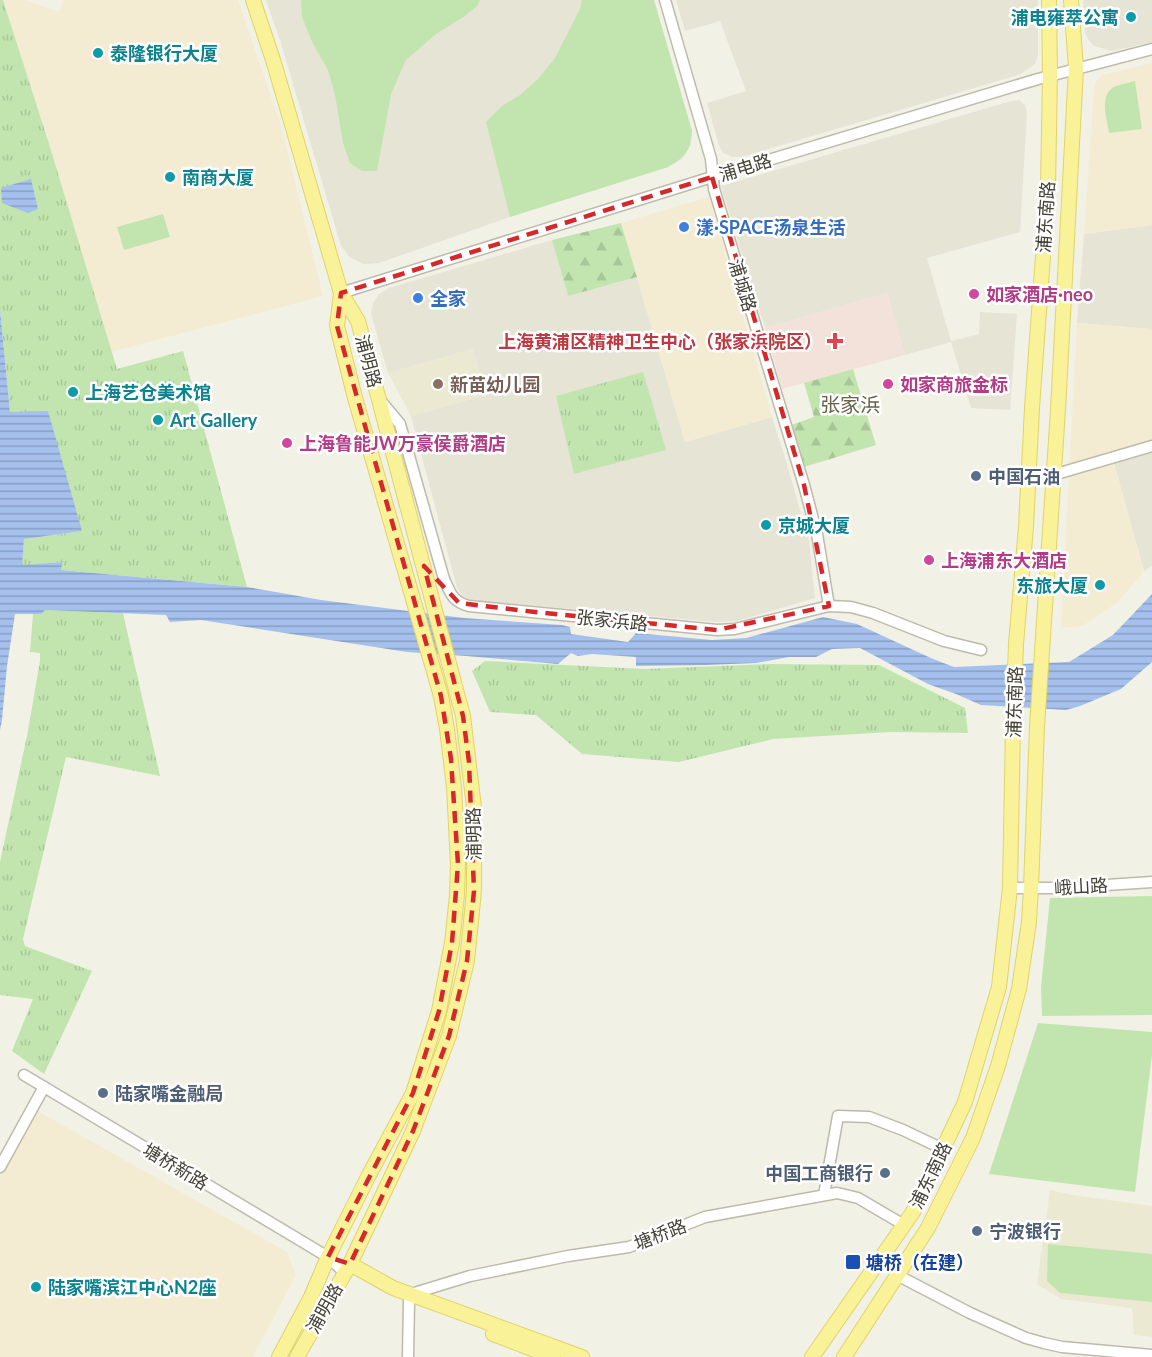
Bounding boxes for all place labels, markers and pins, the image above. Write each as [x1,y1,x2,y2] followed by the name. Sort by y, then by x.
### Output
[1011,6,1119,28] place label: 浦电雍萃公寓
[1124,10,1138,24] marker: 浦电雍萃公寓
[110,42,218,64] place label: 泰隆银行大厦
[91,46,105,60] marker: 泰隆银行大厦
[182,166,254,188] place label: 南商大厦
[163,170,177,184] marker: 南商大厦
[696,216,845,238] place label: 漾·SPACE汤泉生活
[677,220,691,234] marker: 漾·SPACE汤泉生活
[986,283,1093,305] place label: 如家酒店·neo
[430,287,466,309] place label: 全家
[967,287,981,301] marker: 如家酒店·neo
[411,291,425,305] marker: 全家
[498,330,822,352] place label: 上海黄浦区精神卫生中心（张家浜院区）
[826,332,844,350] marker: 上海黄浦区精神卫生中心（张家浜院区）
[450,373,540,395] place label: 新苗幼儿园
[900,373,1008,395] place label: 如家商旅金标
[431,377,445,391] marker: 新苗幼儿园
[881,377,895,391] marker: 如家商旅金标
[85,381,211,403] place label: 上海艺仓美术馆
[66,385,80,399] marker: 上海艺仓美术馆
[169,409,258,431] place label: Art Gallery
[151,413,165,427] marker: Art Gallery
[299,432,506,454] place label: 上海鲁能JW万豪侯爵酒店
[280,436,294,450] marker: 上海鲁能JW万豪侯爵酒店
[988,465,1060,487] place label: 中国石油
[969,469,983,483] marker: 中国石油
[778,514,850,536] place label: 京城大厦
[759,518,773,532] marker: 京城大厦
[941,549,1067,571] place label: 上海浦东大酒店
[922,553,936,567] marker: 上海浦东大酒店
[1016,574,1088,596] place label: 东旅大厦
[1093,578,1107,592] marker: 东旅大厦
[115,1082,223,1104] place label: 陆家嘴金融局
[96,1086,110,1100] marker: 陆家嘴金融局
[765,1162,873,1184] place label: 中国工商银行
[878,1166,892,1180] marker: 中国工商银行
[989,1220,1061,1242] place label: 宁波银行
[970,1224,984,1238] marker: 宁波银行
[866,1251,974,1273] place label: 塘桥（在建）
[844,1253,862,1271] marker: 塘桥（在建）
[48,1276,216,1298] place label: 陆家嘴滨江中心N2座
[29,1280,43,1294] marker: 陆家嘴滨江中心N2座

